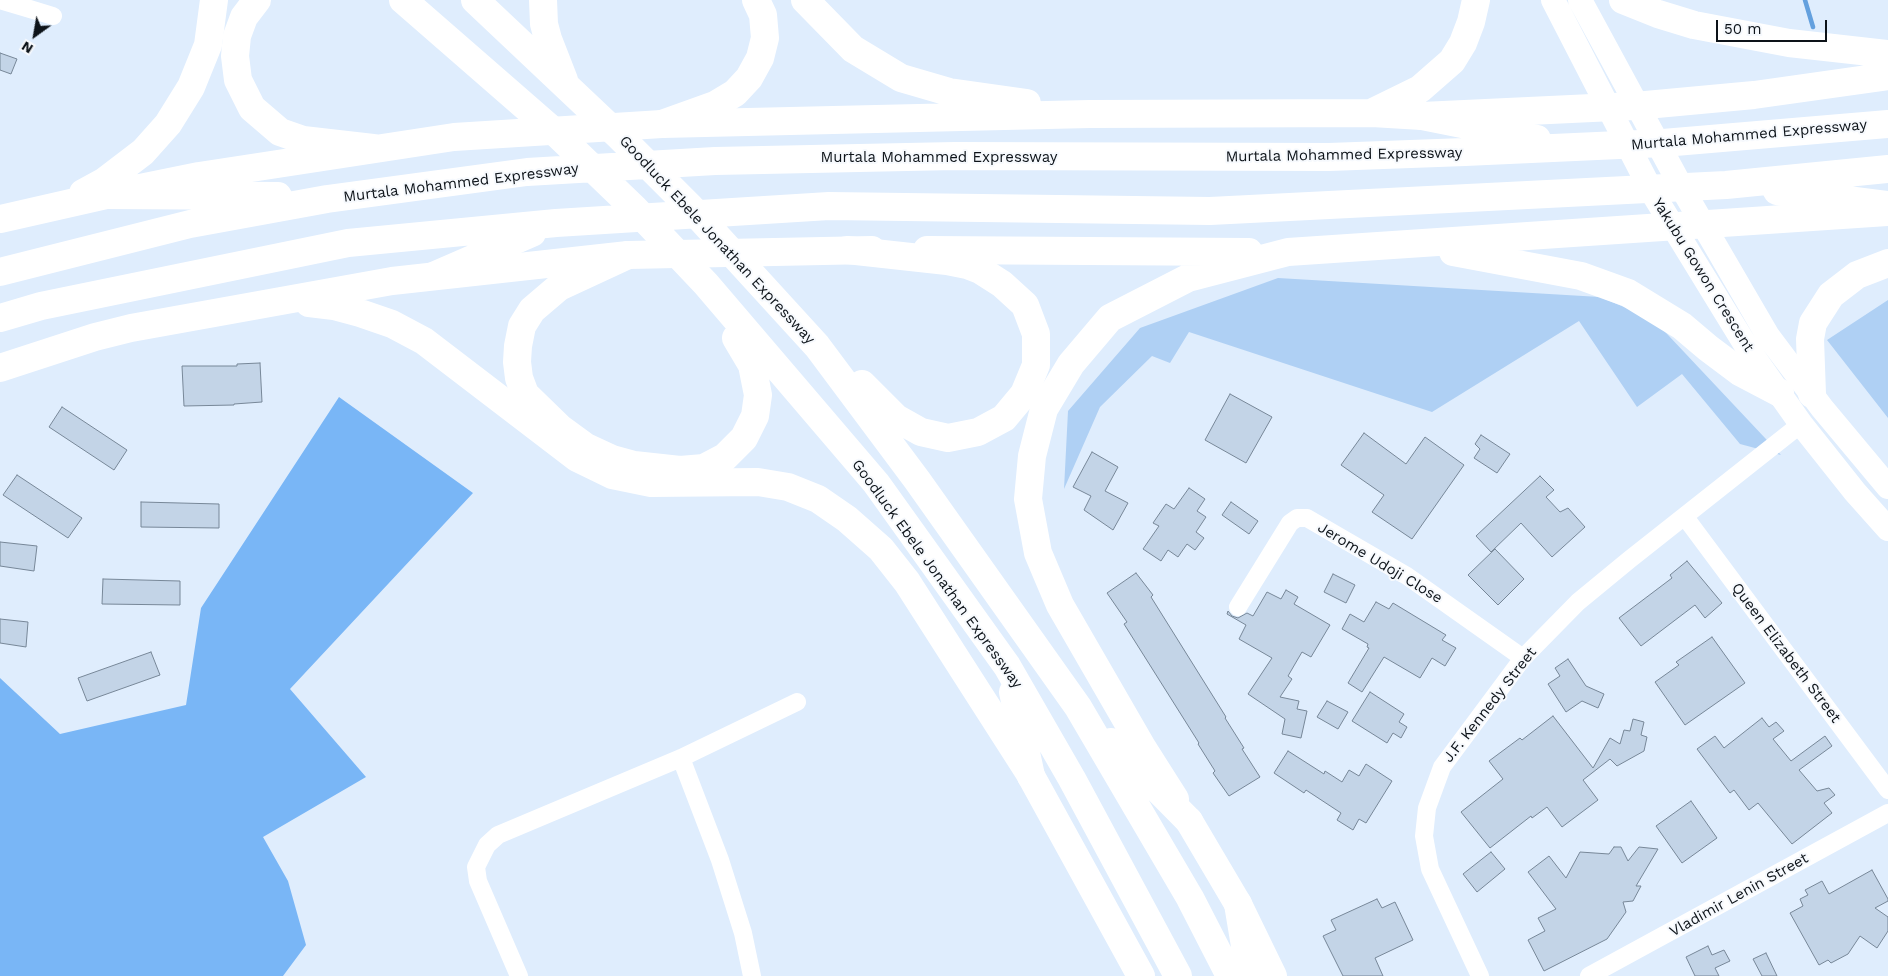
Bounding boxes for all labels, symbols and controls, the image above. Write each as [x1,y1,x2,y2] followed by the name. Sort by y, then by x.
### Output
[10,10,60,60] north arrow
[1718,10,1829,42] scale bar
[1724,20,1761,38] text: 50 m
[18,38,36,57] text: N
[1630,116,1868,154] street label: Murtala Mohammed Expressway
[615,132,819,348] street label: Goodluck Ebele Jonathan Expressway
[1225,144,1463,166] street label: Murtala Mohammed Expressway
[821,149,1057,167] street label: Murtala Mohammed Expressway
[342,160,580,206] street label: Murtala Mohammed Expressway
[1648,195,1758,355] street label: Yakubu Gowon Crescent
[848,456,1026,692] street label: Goodluck Ebele Jonathan Expressway
[1314,519,1446,607] street label: Jerome Udoji Close
[1728,579,1844,727] street label: Queen Elizabeth Street
[1439,644,1541,766] street label: J.F. Kennedy Street
[1666,849,1812,941] street label: Vladimir Lenin Street

